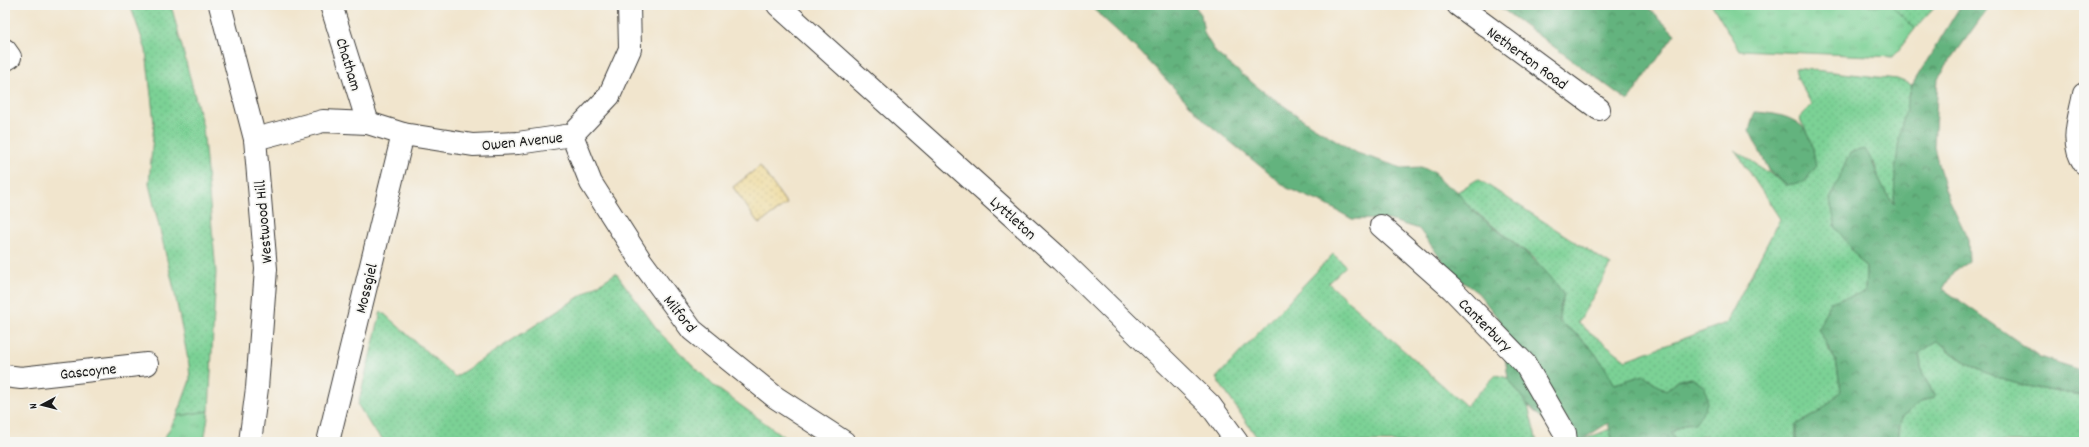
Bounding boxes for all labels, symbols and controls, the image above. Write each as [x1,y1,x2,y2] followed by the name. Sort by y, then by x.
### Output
[1481,22,1572,96] street label: Netherton Road
[329,35,367,94] street label: Chatham
[481,127,564,158] street label: Owen Avenue
[249,179,280,264] street label: Westwood Hill
[984,192,1041,246] street label: Lyttleton
[350,261,385,316] street label: Mossgiel
[657,291,701,338] street label: Milford
[1452,294,1517,358] street label: Canterbury
[59,358,118,387] street label: Gascoyne
[22,385,62,425] north arrow
[26,402,42,410] text: N

